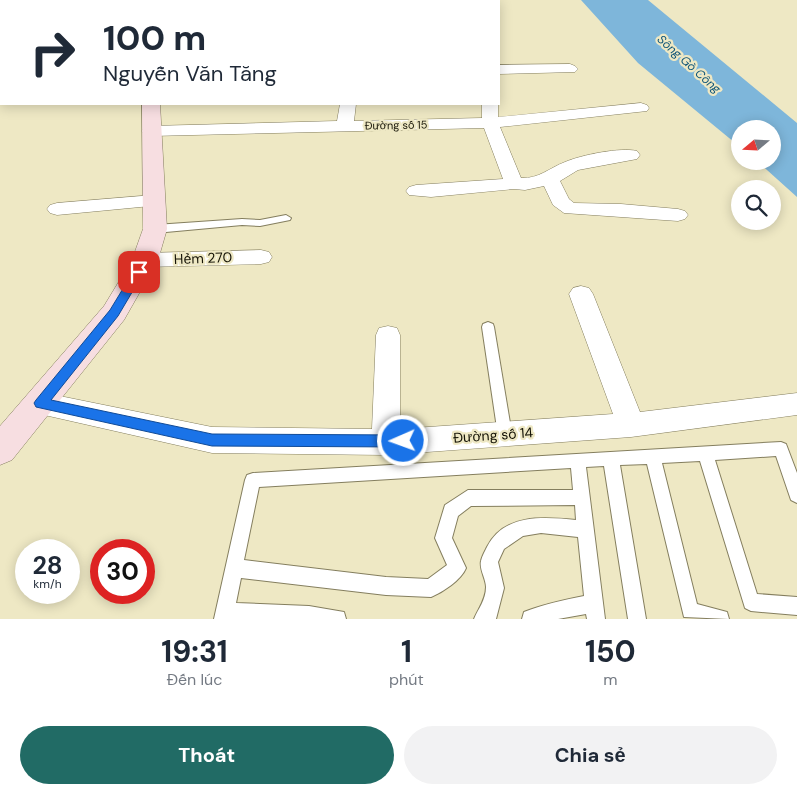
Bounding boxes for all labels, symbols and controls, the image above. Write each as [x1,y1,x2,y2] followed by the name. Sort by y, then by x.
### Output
[103,15,206,61] text: 100 m
[20,20,85,85] icon: right
[654,31,724,97] water label: Sông Gò Công
[103,59,277,88] text: Nguyễn Văn Tăng
[364,117,428,133] street label: Đường số 15
[731,120,781,170] north arrow
[731,120,781,230] map controls
[731,180,781,230] button: search
[174,248,232,268] street label: Hẻm 270
[118,251,160,293] pin
[125,258,153,286] icon: arrive
[376,414,428,466] position arrow
[452,423,534,447] street label: Đường số 14
[90,539,155,604] speed limit sign: 30
[32,549,63,582] text: 28
[33,576,62,592] text: km/h
[161,632,228,671] text: 19:31
[401,632,412,671] text: 1
[585,632,636,671] text: 150
[167,669,222,690] text: Đến lúc
[389,669,424,690] text: phút
[603,669,617,690] text: m
[20,726,394,784] button: Thoát
[404,726,777,784] button: Chia sẻ

